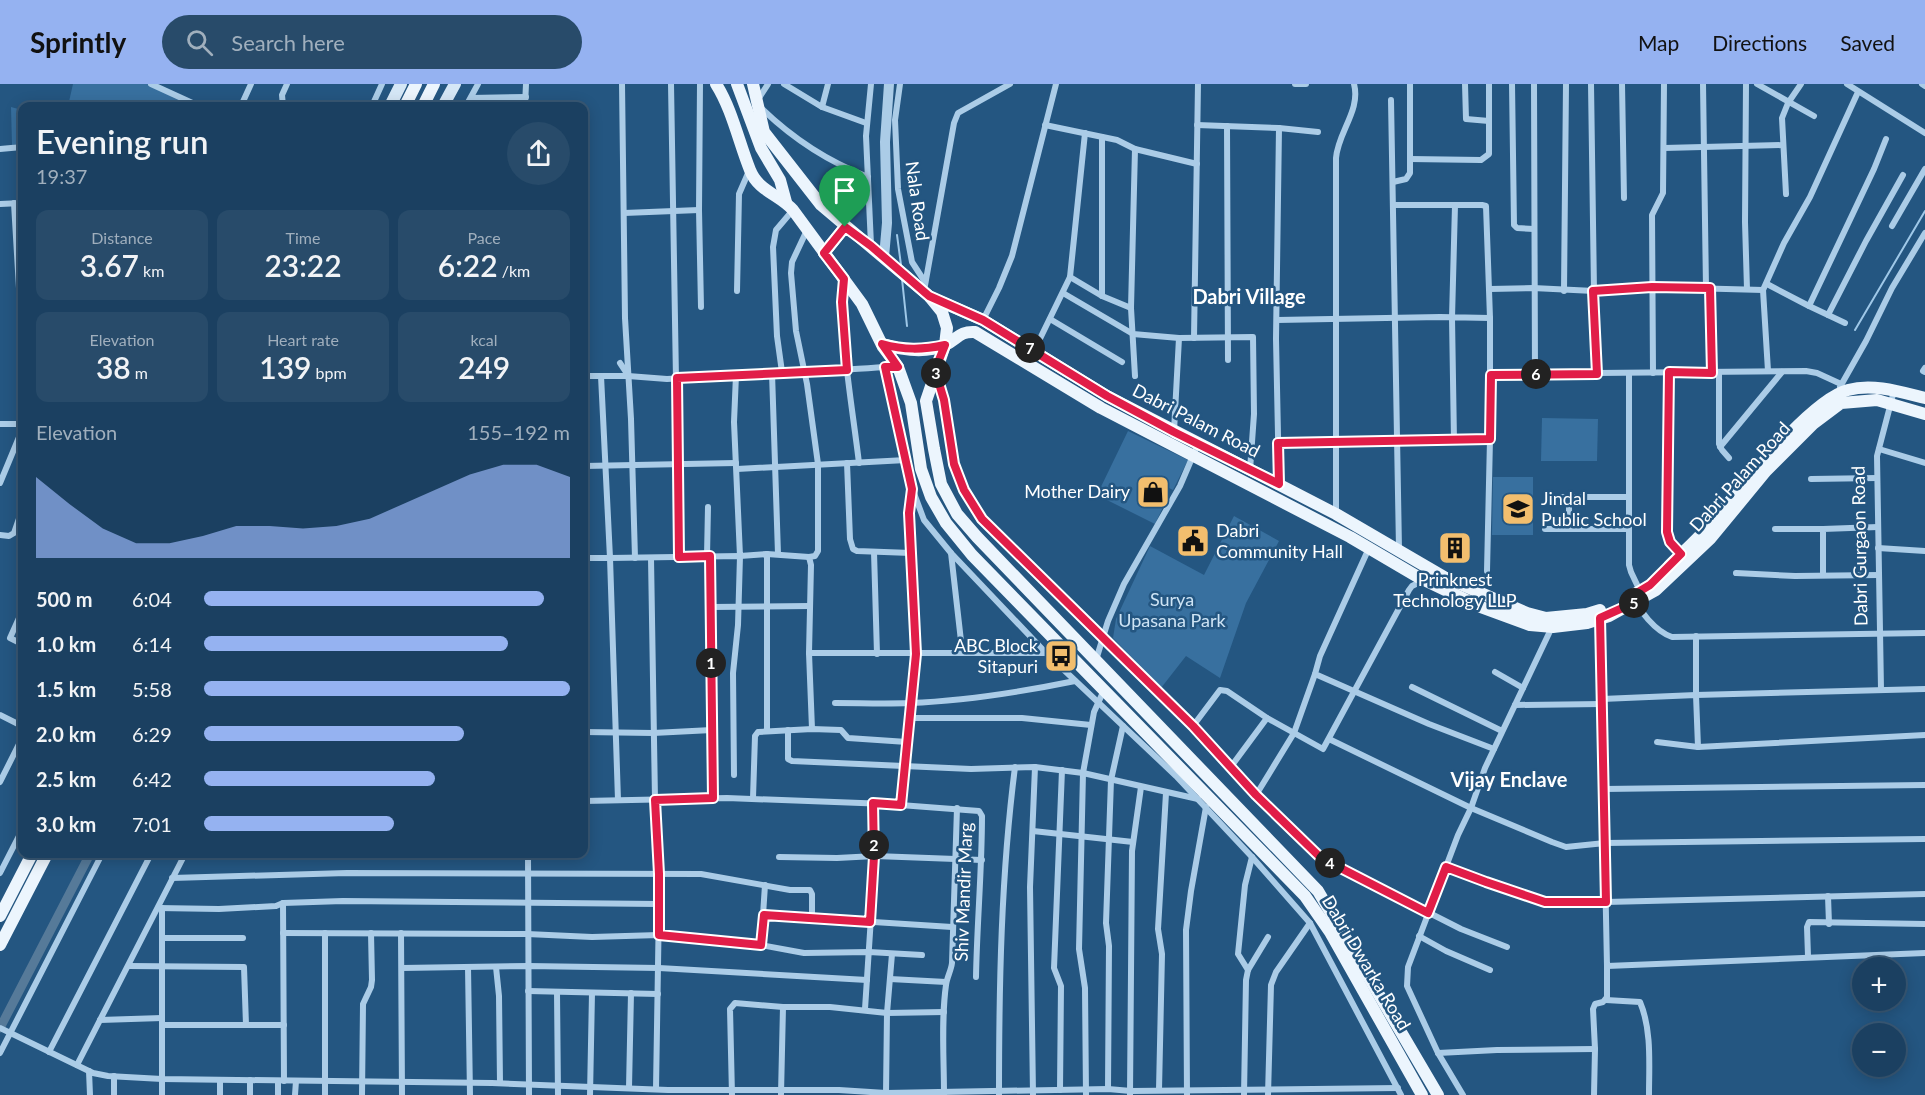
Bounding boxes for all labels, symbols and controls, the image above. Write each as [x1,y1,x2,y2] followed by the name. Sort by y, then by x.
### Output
[162,15,582,69] search box
[30,25,126,59] text: Sprintly
[183,26,216,59] icon: search
[231,29,345,56] text: Search here
[1638,30,1679,55] text: Map
[1712,30,1807,55] text: Directions
[1840,30,1895,55] text: Saved
[36,121,209,161] text: Evening run
[507,122,570,185] button: share
[902,160,934,242] street label: Nala Road
[36,164,87,188] text: 19:37
[819,165,870,227] pin
[828,174,861,207] icon: arrive
[91,228,153,247] text: Distance
[286,228,320,247] text: Time
[467,228,501,247] text: Pace
[80,247,139,283] text: 3.67
[264,247,342,283] text: 23:22
[438,247,498,283] text: 6:22
[139,261,164,280] text: km
[498,261,530,280] text: /km
[1192,284,1306,308] district label: Dabri Village
[90,330,155,349] text: Elevation
[267,330,339,349] text: Heart rate
[470,330,498,349] text: kcal
[1015,333,1045,363] pin: 7
[1025,338,1035,357] text: 7
[96,349,131,385] text: 38
[259,349,312,385] text: 139
[458,349,510,385] text: 249
[921,358,951,388] pin: 3
[1521,359,1551,389] pin: 6
[131,363,148,382] text: m
[312,363,347,382] text: bpm
[931,363,941,382] text: 3
[1531,364,1541,383] text: 6
[1129,379,1264,462] street label: Dabri Palam Road
[1684,417,1794,536] street label: Dabri Palam Road
[36,420,117,444] text: Elevation
[467,420,570,444] text: 155–192 m
[1847,466,1871,626] street label: Dabri Gurgaon Road
[1135,474,1171,510] shop icon: Mother Dairy
[1024,480,1131,502] place label: Mother Dairy
[1541,487,1647,530] place label: Jindal Public School
[1500,491,1536,527] school or university icon: Jindal Public School
[1216,519,1343,562] place label: Dabri Community Hall
[1175,523,1211,559] public building icon: Dabri Community Hall
[1437,530,1473,566] building icon: Prinknest Technology LLP
[1393,568,1517,611] place label: Prinknest Technology LLP
[36,587,92,611] text: 500 m
[132,587,172,611] text: 6:04
[1118,588,1227,631] park label: Surya Upasana Park
[1619,588,1649,618] pin: 5
[1629,593,1639,612] text: 5
[36,632,96,656] text: 1.0 km
[132,632,172,656] text: 6:14
[954,634,1039,677] place label: ABC Block Sitapuri
[1043,638,1079,674] bus stop icon: ABC Block Sitapuri
[696,648,726,678] pin: 1
[706,653,716,672] text: 1
[36,677,96,701] text: 1.5 km
[132,677,172,701] text: 5:58
[36,722,96,746] text: 2.0 km
[132,722,172,746] text: 6:29
[36,767,96,791] text: 2.5 km
[132,767,172,791] text: 6:42
[1450,767,1568,791] district label: Vijay Enclave
[36,812,96,836] text: 3.0 km
[132,812,172,836] text: 7:01
[950,822,976,962] street label: Shiv Mandir Marg
[859,830,889,860] pin: 2
[869,835,879,854] text: 2
[1315,848,1345,878] pin: 4
[1325,853,1335,872] text: 4
[1318,891,1416,1034] street label: Dabri Dwarka Road
[1852,957,1906,1077] map controls
[1852,957,1906,1011] button: +
[1852,1023,1906,1077] button: −

